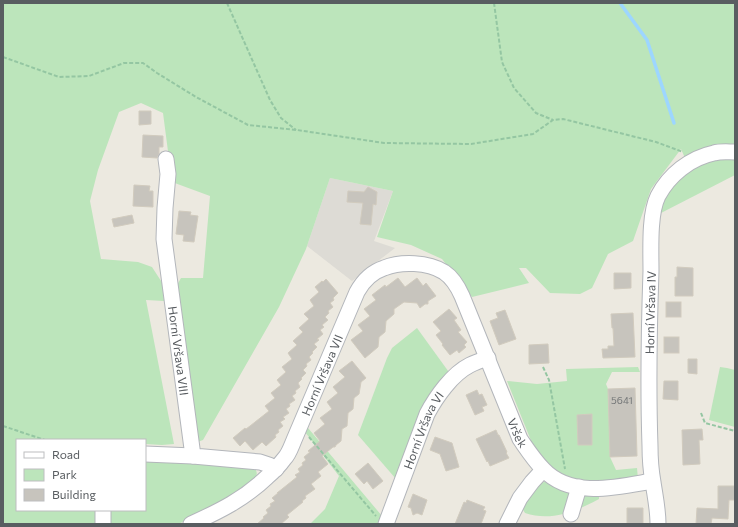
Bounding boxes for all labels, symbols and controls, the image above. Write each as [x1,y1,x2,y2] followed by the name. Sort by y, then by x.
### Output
[642,271,658,354] street label: Horní Vršava IV
[166,305,192,396] street label: Horní Vršava VIII
[298,332,345,418] street label: Horní Vršava VII
[400,389,446,471] street label: Horní Vršava VI
[611,394,633,406] house number: 5641
[505,416,531,450] street label: Vršek
[16,439,146,511] legend
[52,447,80,461] text: Road
[52,467,78,481] text: Park
[52,487,96,501] text: Building

